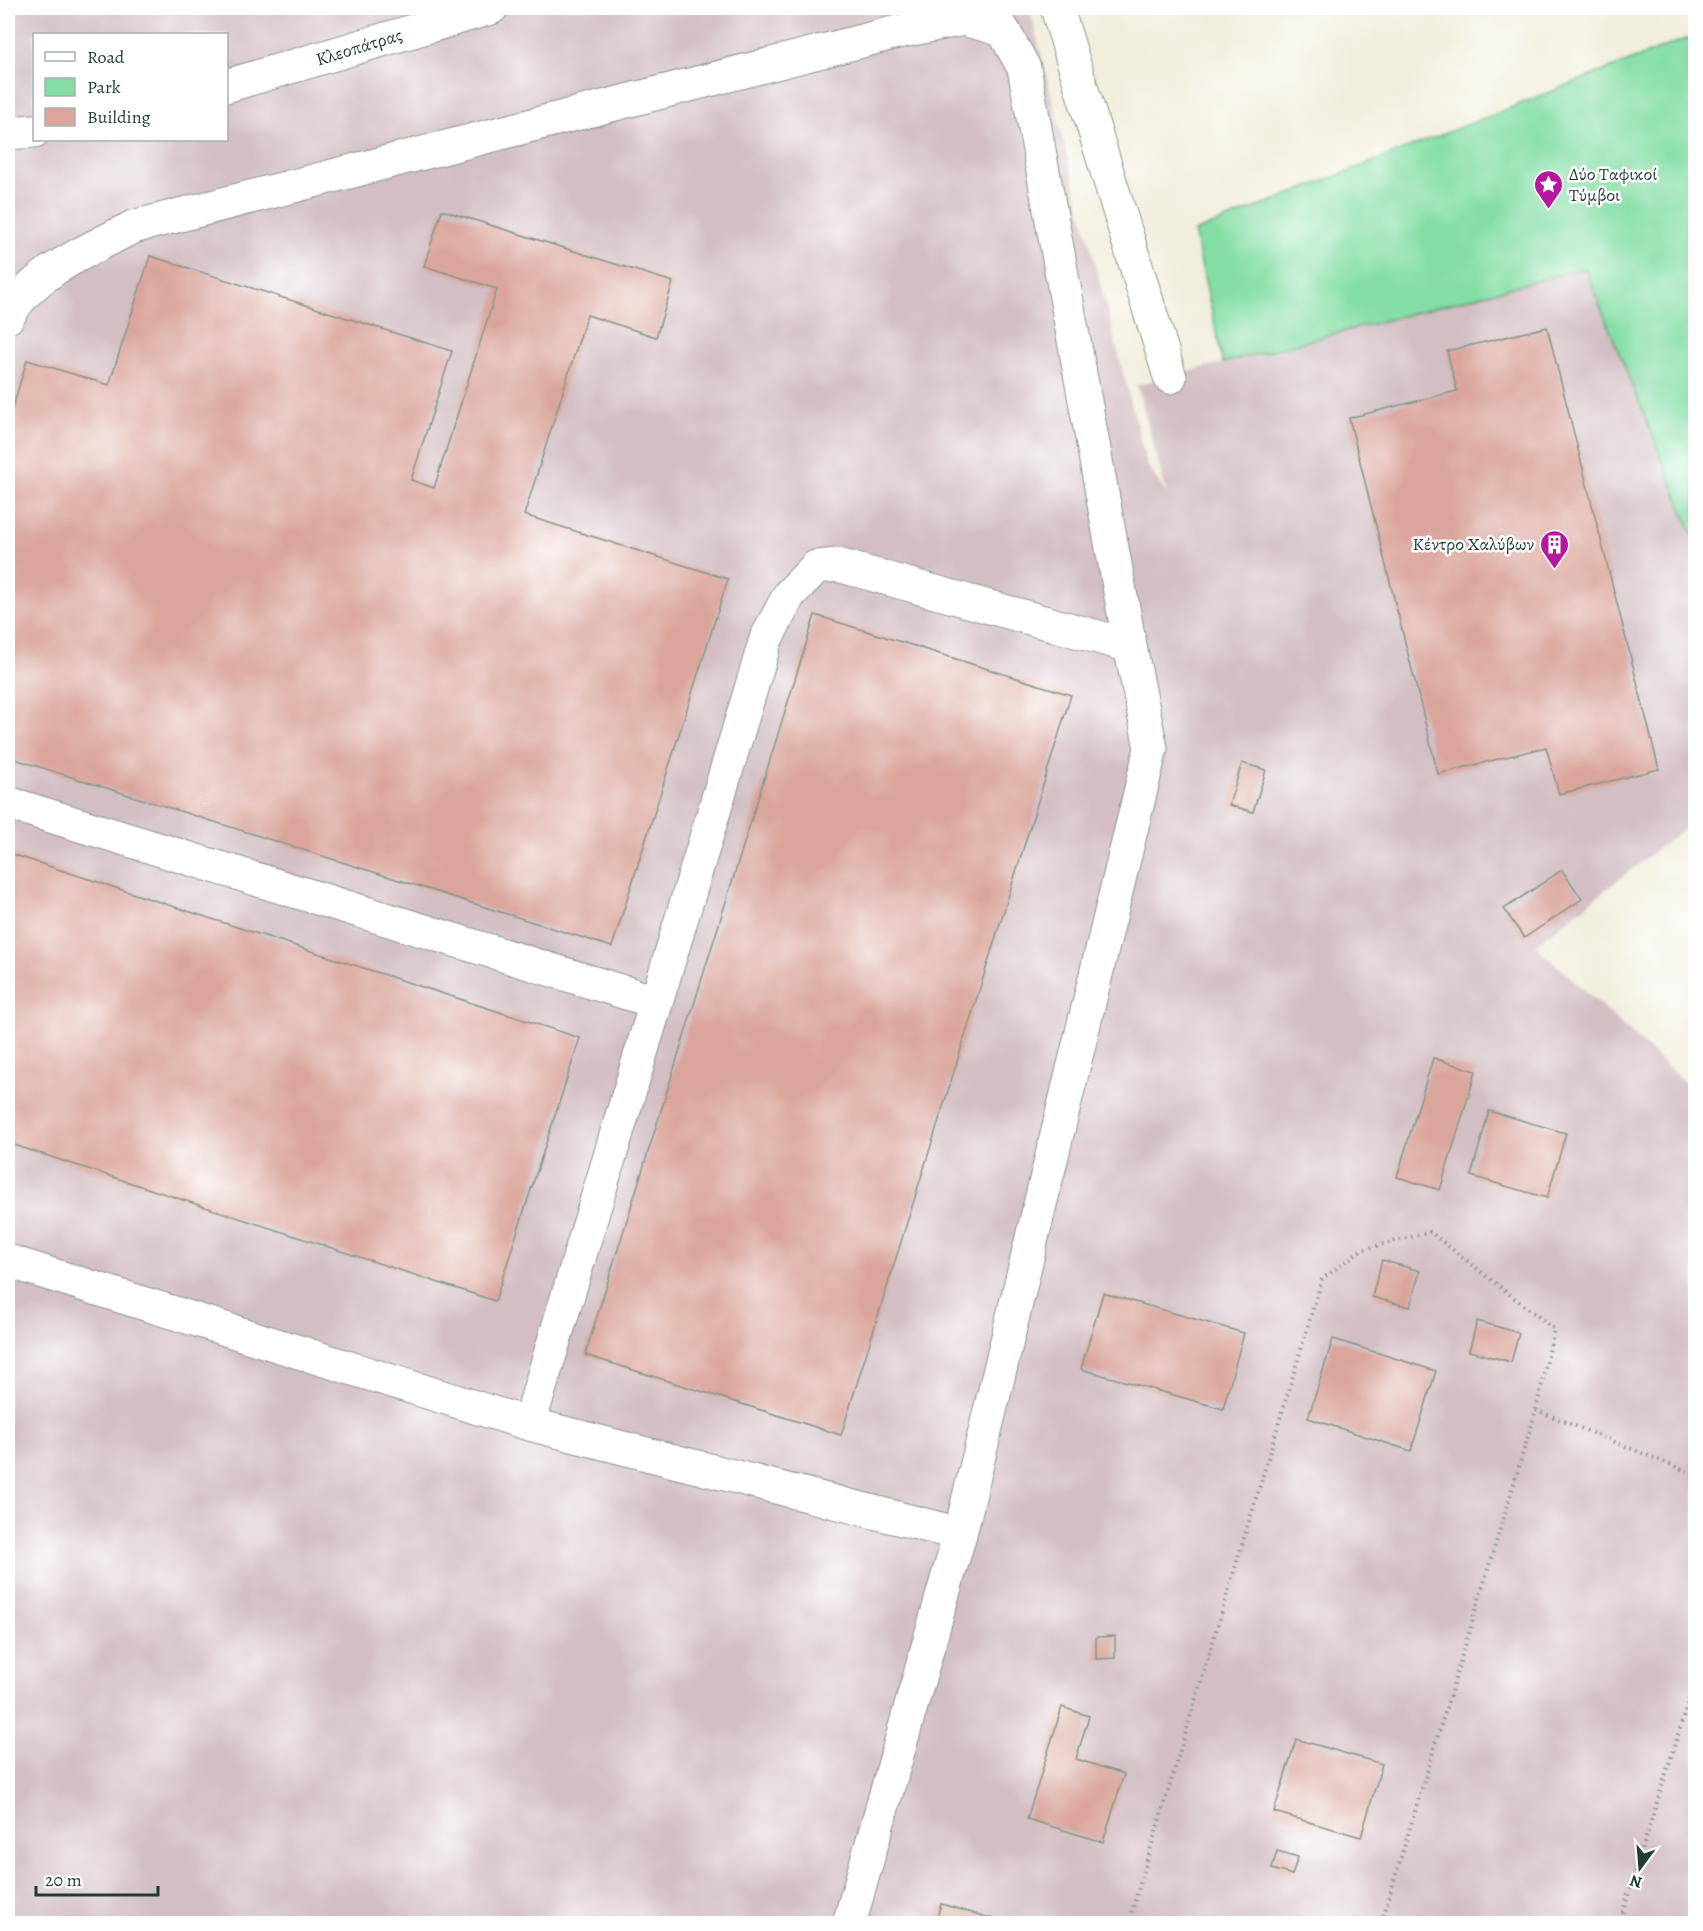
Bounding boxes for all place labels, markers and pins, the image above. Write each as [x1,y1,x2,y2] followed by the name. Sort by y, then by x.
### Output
[1569,162,1657,207] place label: Δύο Ταφικοί Τύμβοι
[1532,168,1564,210] place icon: Δύο Ταφικοί Τύμβοι
[1539,528,1571,570] building icon: Κέντρο Χαλύβων
[1413,532,1534,556] place label: Κέντρο Χαλύβων

